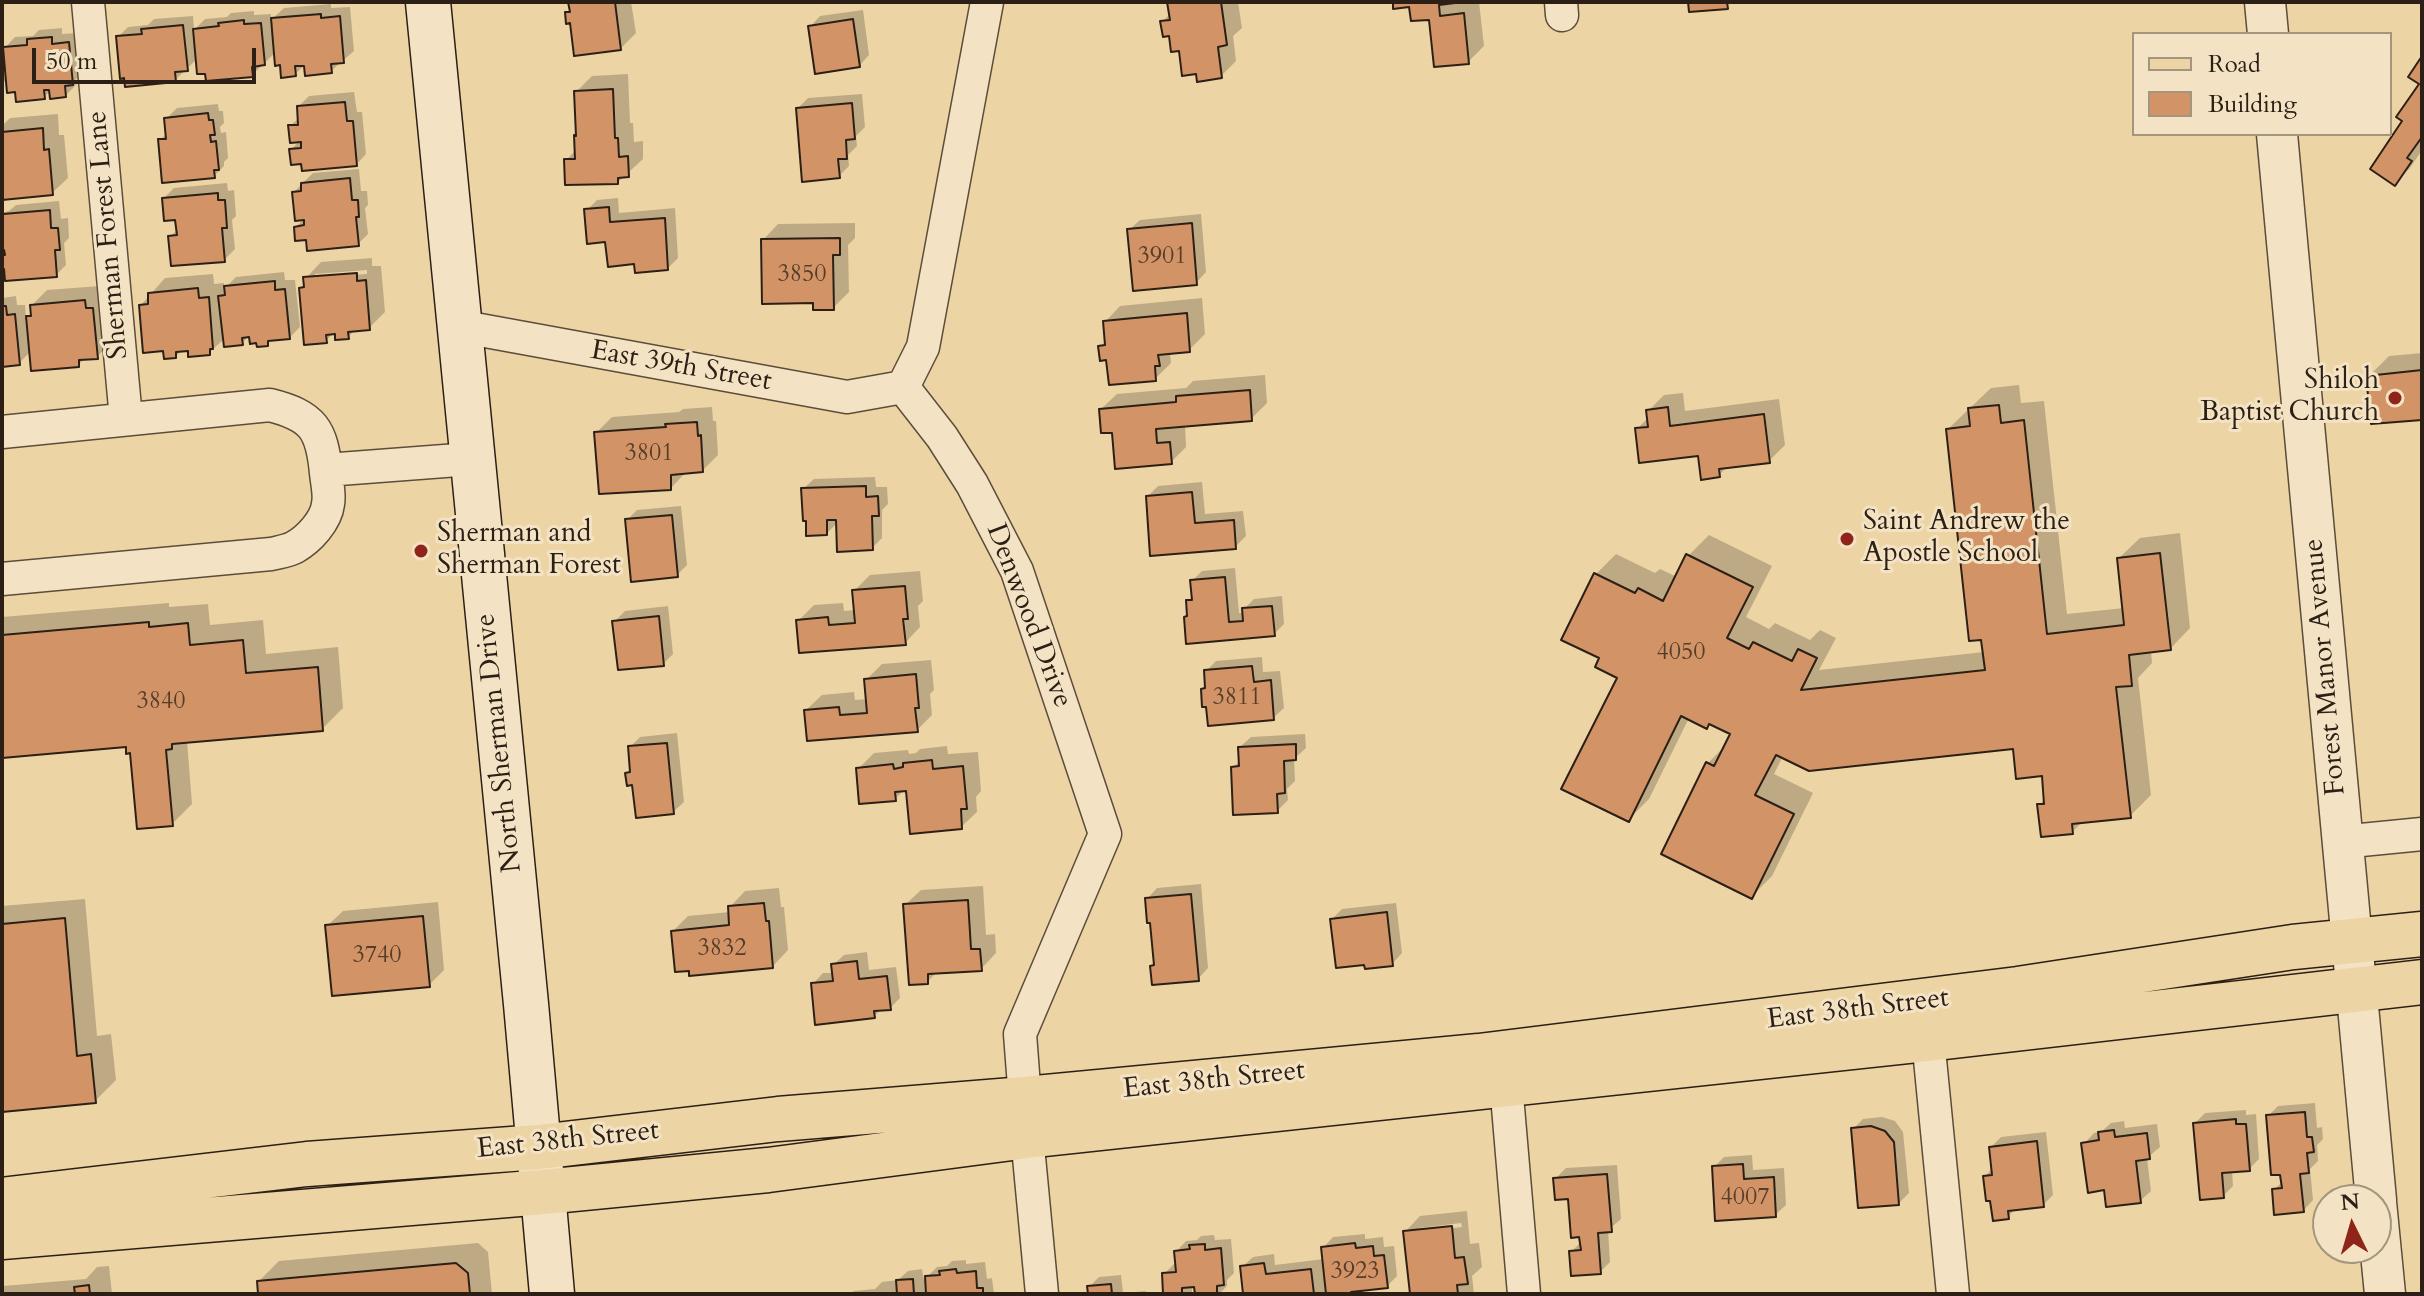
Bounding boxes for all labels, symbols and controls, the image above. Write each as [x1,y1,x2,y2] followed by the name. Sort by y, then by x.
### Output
[36,32,260,82] scale bar
[2132,32,2392,136] legend
[46,45,97,78] text: 50 m
[2208,48,2261,81] text: Road
[2208,88,2297,121] text: Building
[81,110,137,360] street label: Sherman Forest Lane
[1137,243,1187,271] house number: 3901
[777,261,827,289] house number: 3850
[588,335,774,399] street label: East 39th Street
[2200,365,2379,431] place label: Shiloh Baptist Church
[2386,389,2404,407] marker: Shiloh Baptist Church
[624,440,674,468] house number: 3801
[1863,506,2070,572] place label: Saint Andrew the Apostle School
[437,518,621,584] place label: Sherman and Sherman Forest
[978,519,1078,713] street label: Denwood Drive
[1838,530,1856,548] marker: Saint Andrew the Apostle School
[2298,537,2354,797] street label: Forest Manor Avenue
[412,542,430,560] marker: Sherman and Sherman Forest
[470,612,530,874] street label: North Sherman Drive
[1656,639,1706,667] house number: 4050
[1212,684,1262,712] house number: 3811
[136,688,186,716] house number: 3840
[697,935,747,963] house number: 3832
[352,942,402,970] house number: 3740
[1765,982,1951,1038] street label: East 38th Street
[1121,1055,1307,1107] street label: East 38th Street
[475,1115,661,1167] street label: East 38th Street
[1720,1184,1770,1212] house number: 4007
[2312,1184,2392,1264] north arrow
[2339,1186,2361,1218] text: N
[1330,1258,1380,1286] house number: 3923

